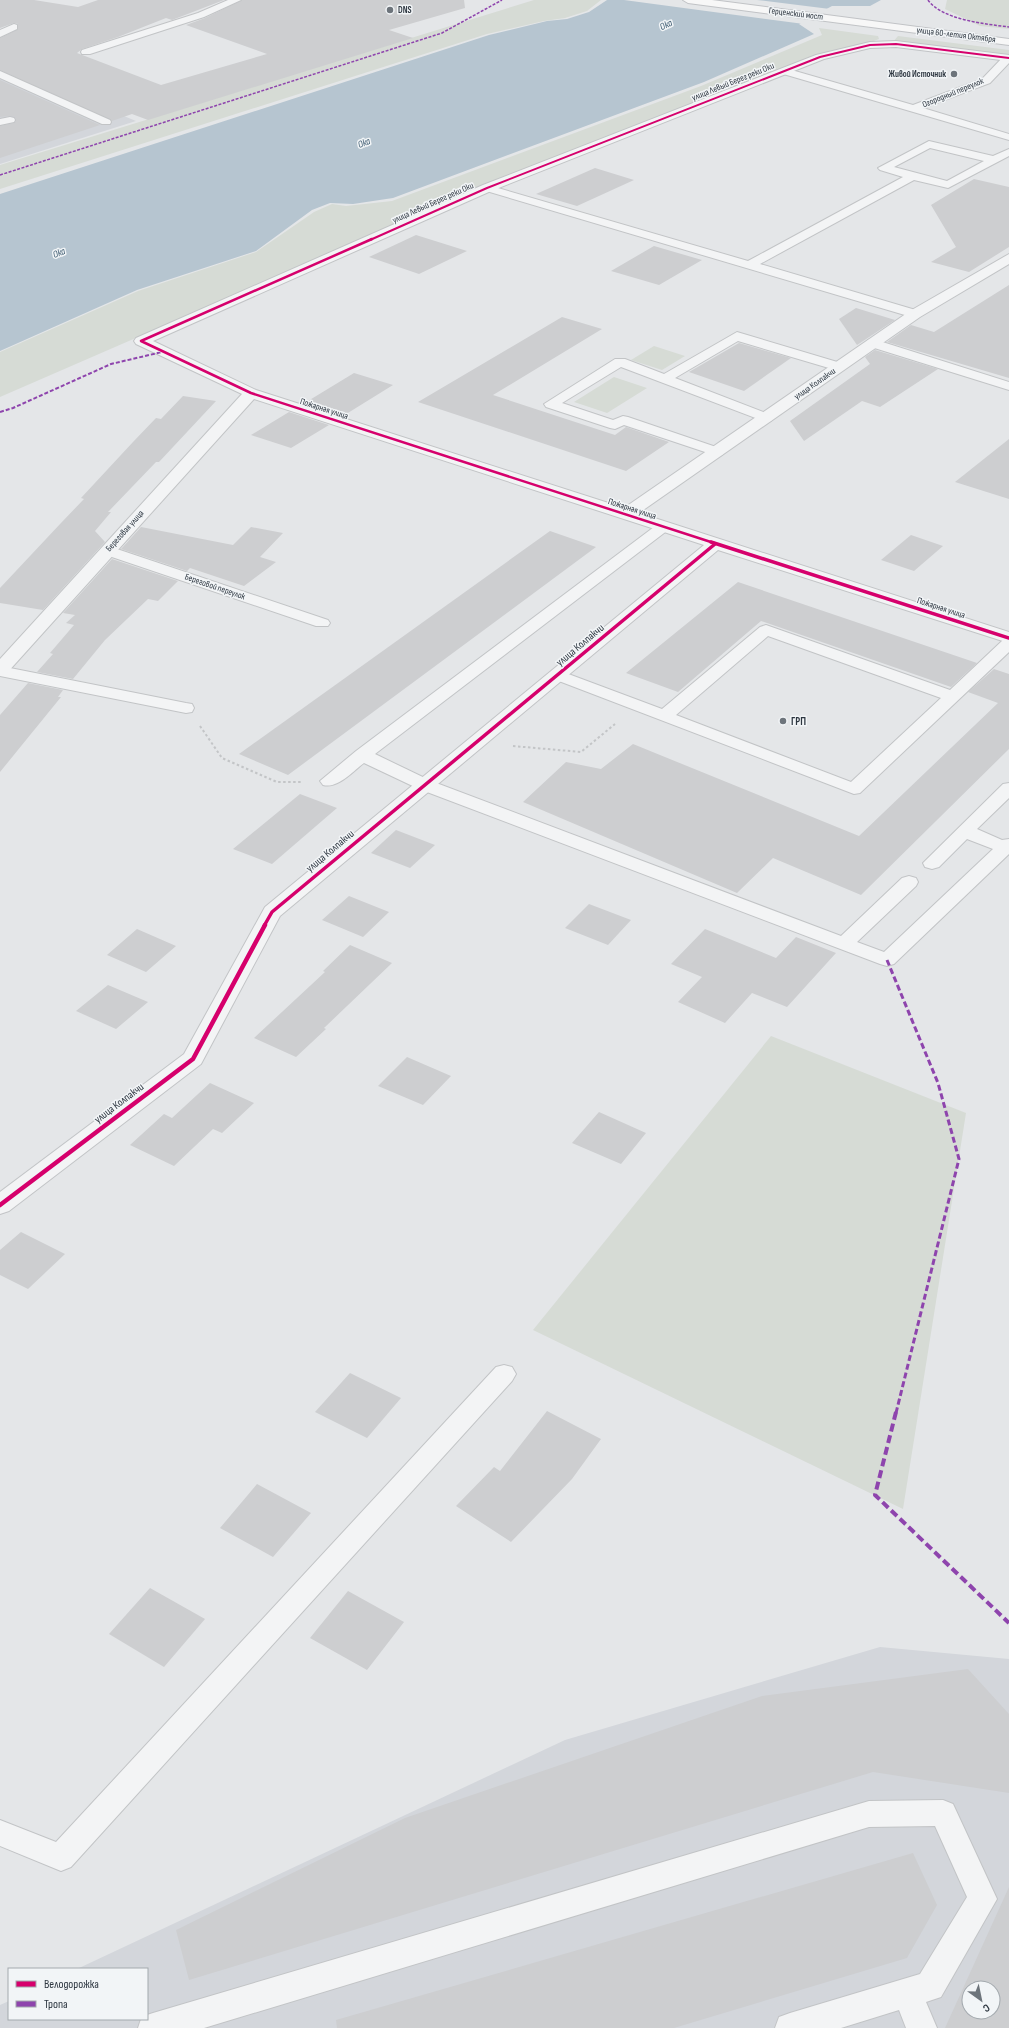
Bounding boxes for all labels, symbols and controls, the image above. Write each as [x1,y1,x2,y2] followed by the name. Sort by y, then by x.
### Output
[385,5,395,15] marker: DNS
[398,5,412,16] place label: DNS
[768,5,824,23] street label: Герценский мост
[658,17,674,33] water label: Ока
[916,25,997,45] street label: улица 60-летия Октября
[690,60,776,104] street label: улица Левый Берег реки Оки
[889,69,946,80] place label: Живой Источник
[949,69,959,79] marker: Живой Источник
[921,75,986,110] street label: Огородный переулок
[356,135,372,151] water label: Ока
[391,180,476,226] street label: улица Левый Берег реки Оки
[51,245,67,261] water label: Ока
[792,366,838,402] street label: улица Колпакчи
[298,396,350,422] street label: Пожарная улица
[606,496,658,522] street label: Пожарная улица
[104,508,146,554] street label: Береговая улица
[183,572,247,603] street label: Береговой переулок
[915,595,967,621] street label: Пожарная улица
[553,621,607,669] street label: улица Колпакчи
[791,715,806,728] place label: ГРП
[778,716,788,726] marker: ГРП
[303,827,357,875] street label: улица Колпакчи
[92,1080,147,1126] street label: улица Колпакчи
[8,1968,148,2020] legend
[44,1977,99,1992] text: Велодорожка
[961,1980,1001,2020] north arrow
[44,1997,68,2012] text: Тропа
[980,2001,992,2015] text: С

